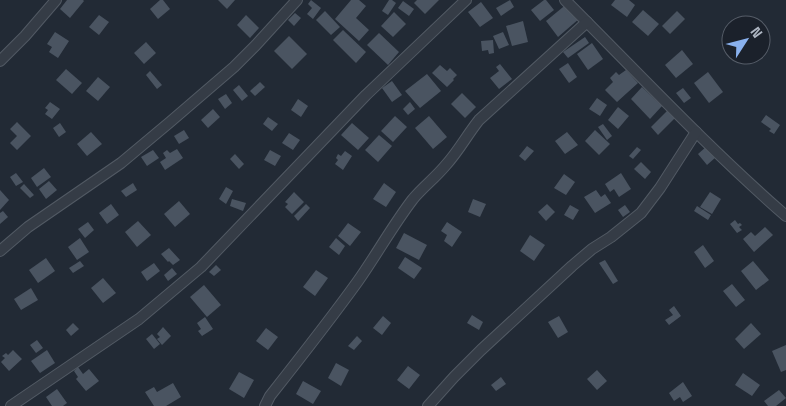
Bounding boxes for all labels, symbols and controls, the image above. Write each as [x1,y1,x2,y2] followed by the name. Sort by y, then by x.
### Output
[721,15,771,65] north arrow
[746,23,767,41] text: N

